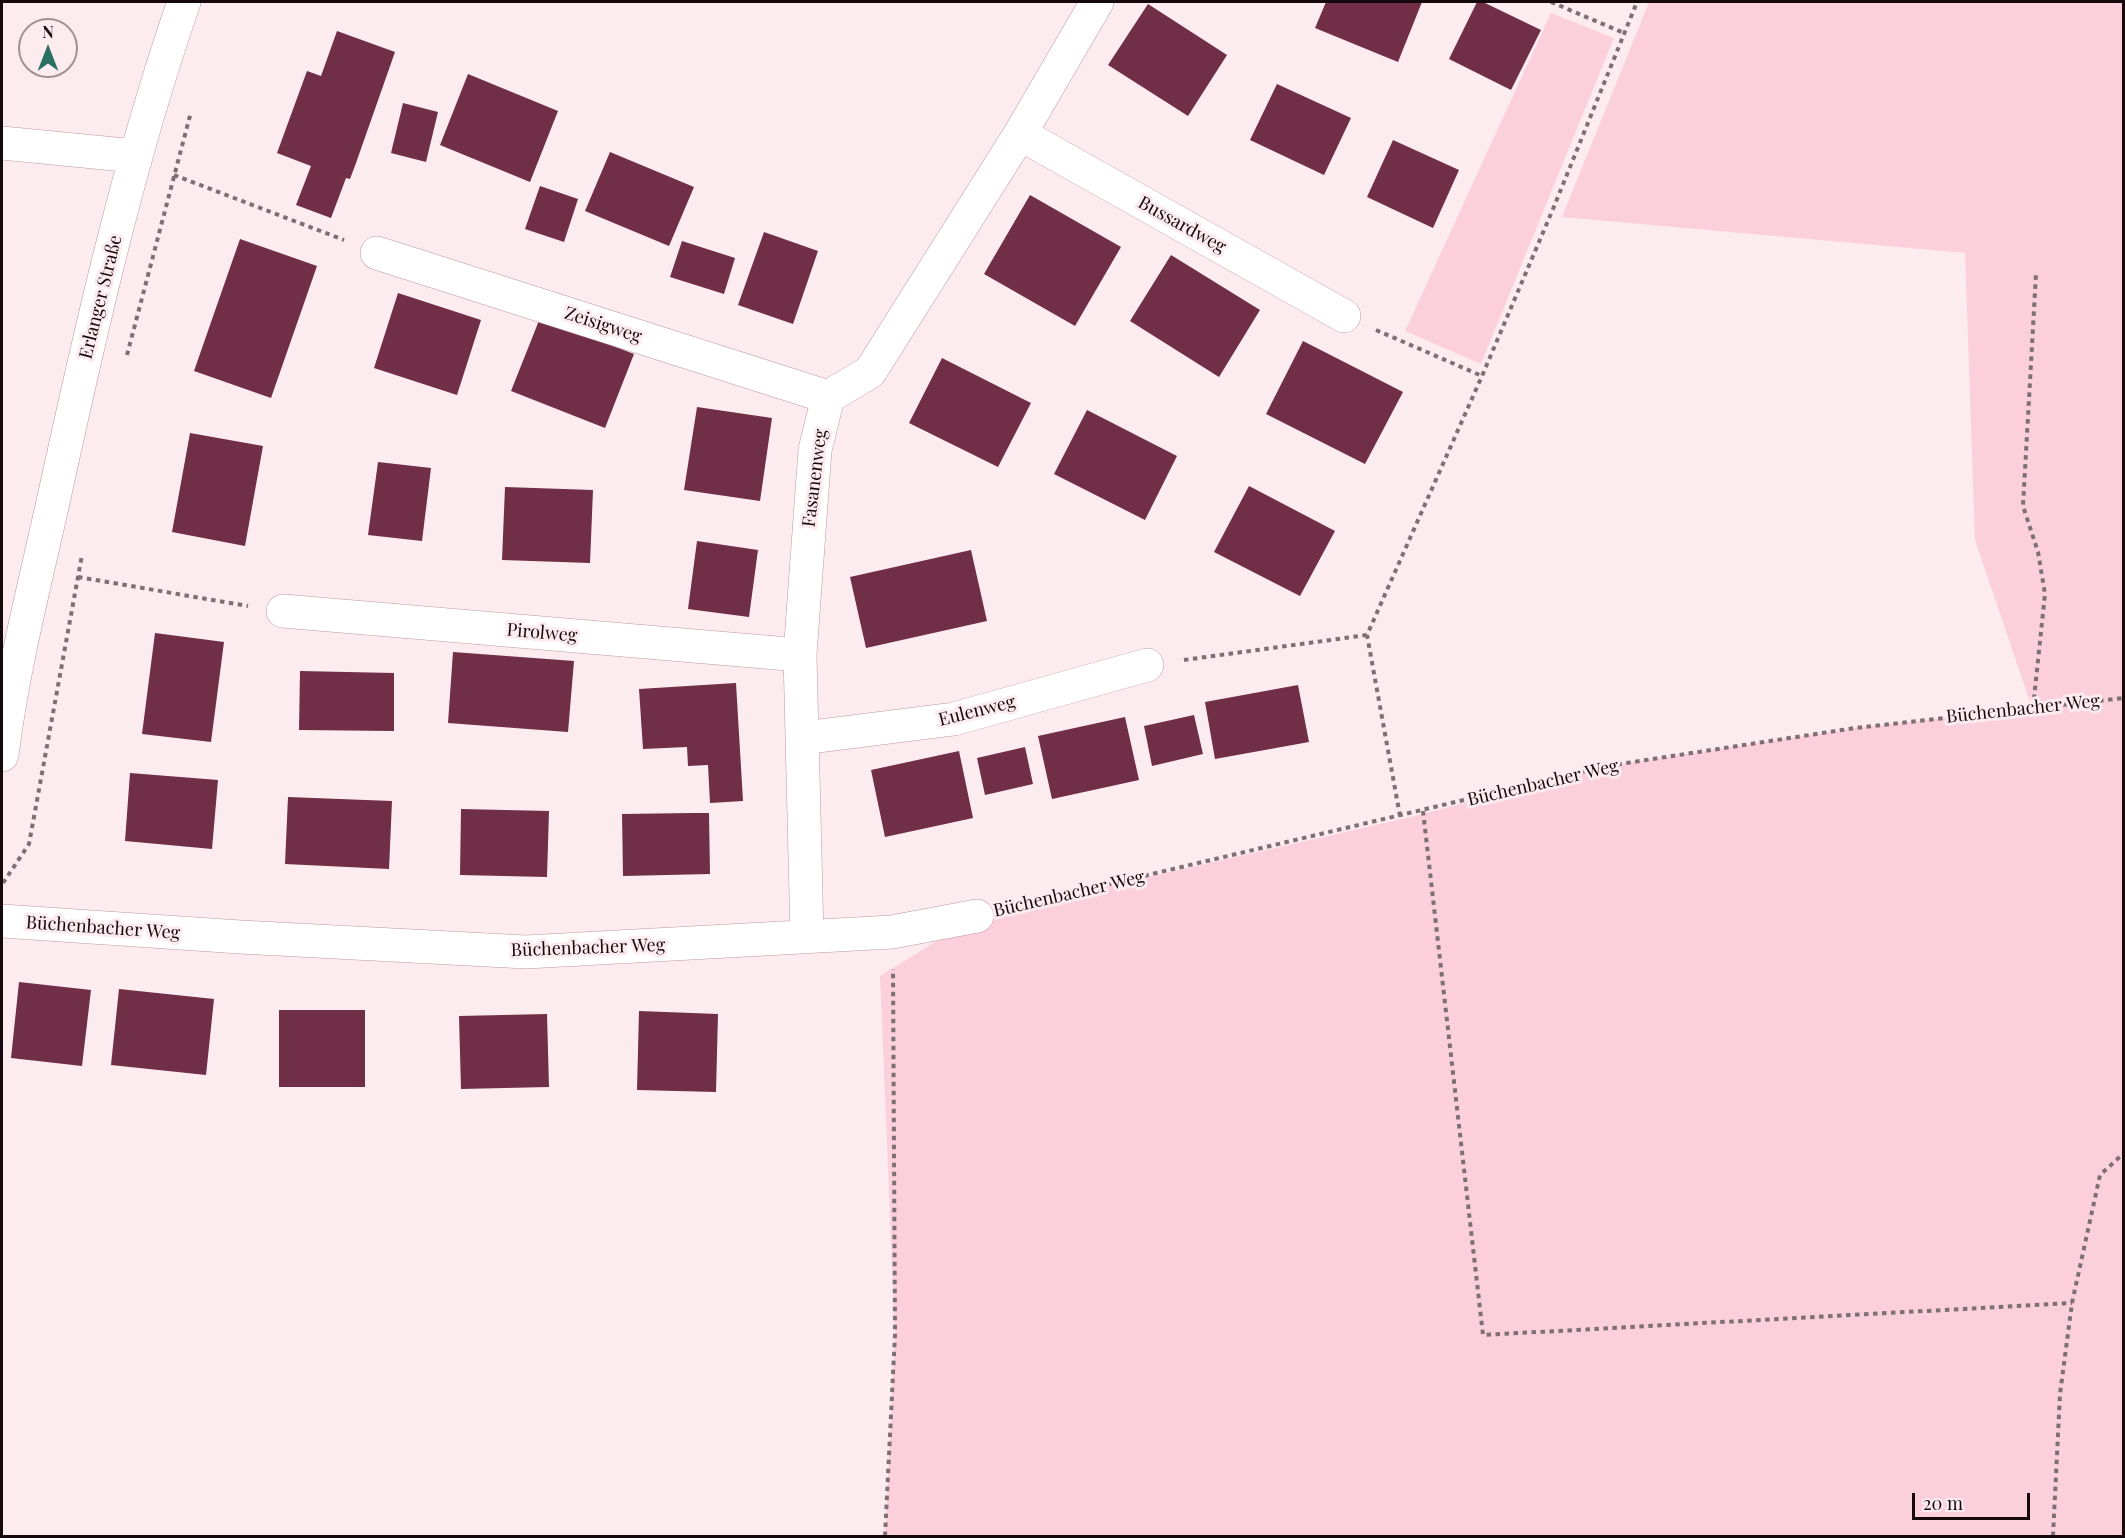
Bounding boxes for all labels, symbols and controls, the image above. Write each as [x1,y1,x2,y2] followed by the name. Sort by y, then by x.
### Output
[18,18,78,78] north arrow
[42,21,54,42] text: N
[1134,192,1230,258] street label: Bussardweg
[75,233,127,361] street label: Erlanger Straße
[562,302,644,348] street label: Zeisigweg
[798,428,832,528] street label: Fasanenweg
[506,619,578,647] street label: Pirolweg
[1945,690,2101,728] street label: Büchenbacher Weg
[936,691,1018,731] street label: Eulenweg
[1465,755,1621,811] street label: Büchenbacher Weg
[991,866,1147,922] street label: Büchenbacher Weg
[25,912,181,944] street label: Büchenbacher Weg
[510,935,666,961] street label: Büchenbacher Weg
[1915,1481,2034,1519] scale bar
[1923,1491,1963,1515] text: 20 m

